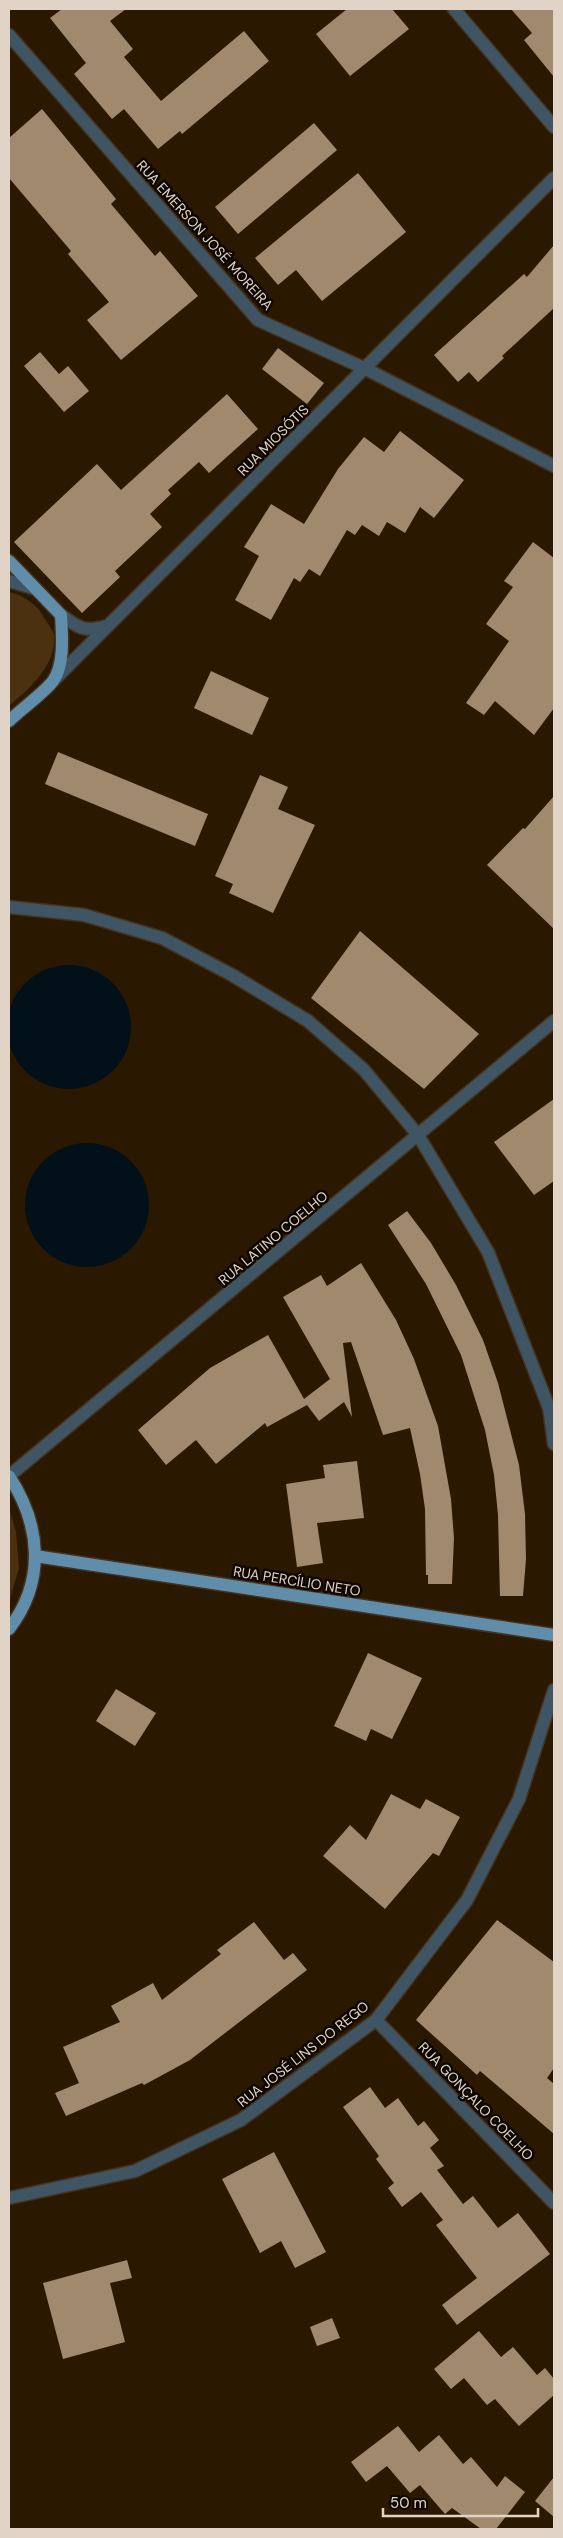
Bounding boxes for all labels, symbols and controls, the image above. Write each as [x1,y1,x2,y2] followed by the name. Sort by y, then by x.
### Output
[133,156,277,314] street label: RUA EMERSON JOSÉ MOREIRA
[234,401,312,479] street label: RUA MIOSÓTIS
[215,1187,332,1289] street label: RUA LATINO COELHO
[232,1562,362,1600] street label: RUA PERCÍLIO NETO
[234,1997,372,2111] street label: RUA JOSÉ LINS DO REGO
[415,2038,537,2164] street label: RUA GONÇALO COELHO
[383,2486,538,2518] scale bar
[390,2493,427,2513] text: 50 m

